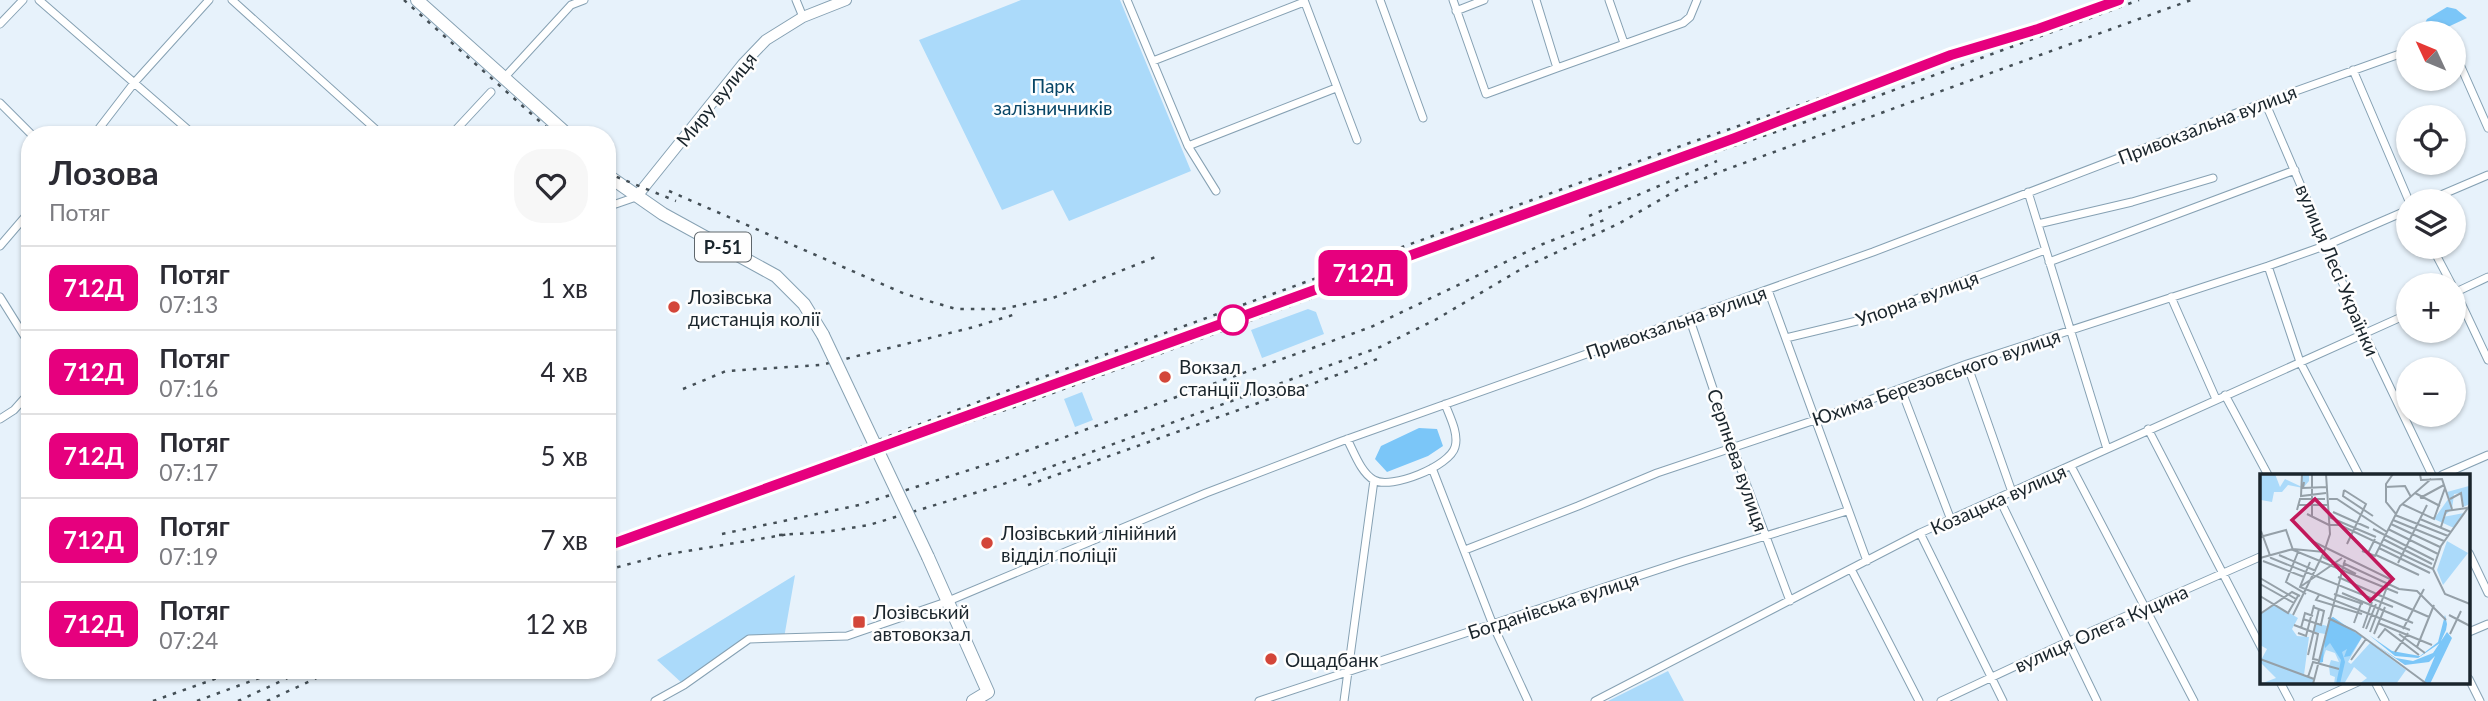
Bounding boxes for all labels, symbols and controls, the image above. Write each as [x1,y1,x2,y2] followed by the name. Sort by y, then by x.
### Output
[2396,21,2466,91] north arrow
[2396,21,2466,427] map controls
[671,47,761,151] street label: Миру вулиця
[993,74,1113,119] park label: Парк залізничників
[2114,79,2300,169] street label: Привокзальна вулиця
[2396,105,2466,175] button: locate
[514,149,588,223] button: heart
[49,152,159,192] text: Лозова
[2291,181,2385,359] street label: вулиця Лесі Українки
[2396,189,2466,259] button: layers
[49,198,110,226] text: Потяг
[695,232,751,262] road number: Р-51
[1314,250,1412,296] line badge: 712Д
[159,258,230,290] text: Потяг
[1332,258,1394,287] text: 712Д
[1853,265,1981,331] street label: Упорна вулиця
[540,272,588,304] text: 1 хв
[63,273,124,302] text: 712Д
[2396,273,2466,343] button: +
[1583,280,1769,364] street label: Привокзальна вулиця
[687,285,820,330] place label: Лозівська дистанція колії
[159,290,218,318] text: 07:13
[666,299,682,315] marker: Лозівська дистанція колії
[1218,305,1248,335] unlabelled marker
[1809,324,2063,430] street label: Юхима Березовського вулиця
[159,342,230,374] text: Потяг
[1179,355,1306,400] place label: Вокзал станції Лозова
[540,356,588,388] text: 4 хв
[63,357,124,386] text: 712Д
[2396,357,2466,427] button: −
[1157,369,1173,385] marker: Вокзал станції Лозова
[159,374,218,402] text: 07:16
[1703,386,1773,534] street label: Серпнева вулиця
[159,426,230,458] text: Потяг
[540,440,588,472] text: 5 хв
[63,441,124,470] text: 712Д
[159,458,218,486] text: 07:17
[1926,459,2070,539] street label: Козацька вулиця
[2260,474,2470,684] inset map
[159,510,230,542] text: Потяг
[1000,521,1177,566] place label: Лозівський лінійний відділ поліції
[540,524,588,556] text: 7 хв
[63,525,124,554] text: 712Д
[979,535,995,551] marker: Лозівський лінійний відділ поліції
[159,542,218,570] text: 07:19
[1465,567,1641,643] street label: Богданівська вулиця
[2011,579,2191,677] street label: вулиця Олега Куцина
[159,594,230,626] text: Потяг
[872,600,971,645] place label: Лозівський автовокзал
[525,608,588,640] text: 12 хв
[63,609,124,638] text: 712Д
[851,614,867,630] marker: Лозівський автовокзал
[159,626,218,654] text: 07:24
[1285,648,1379,671] place label: Ощадбанк
[1263,651,1279,667] marker: Ощадбанк

